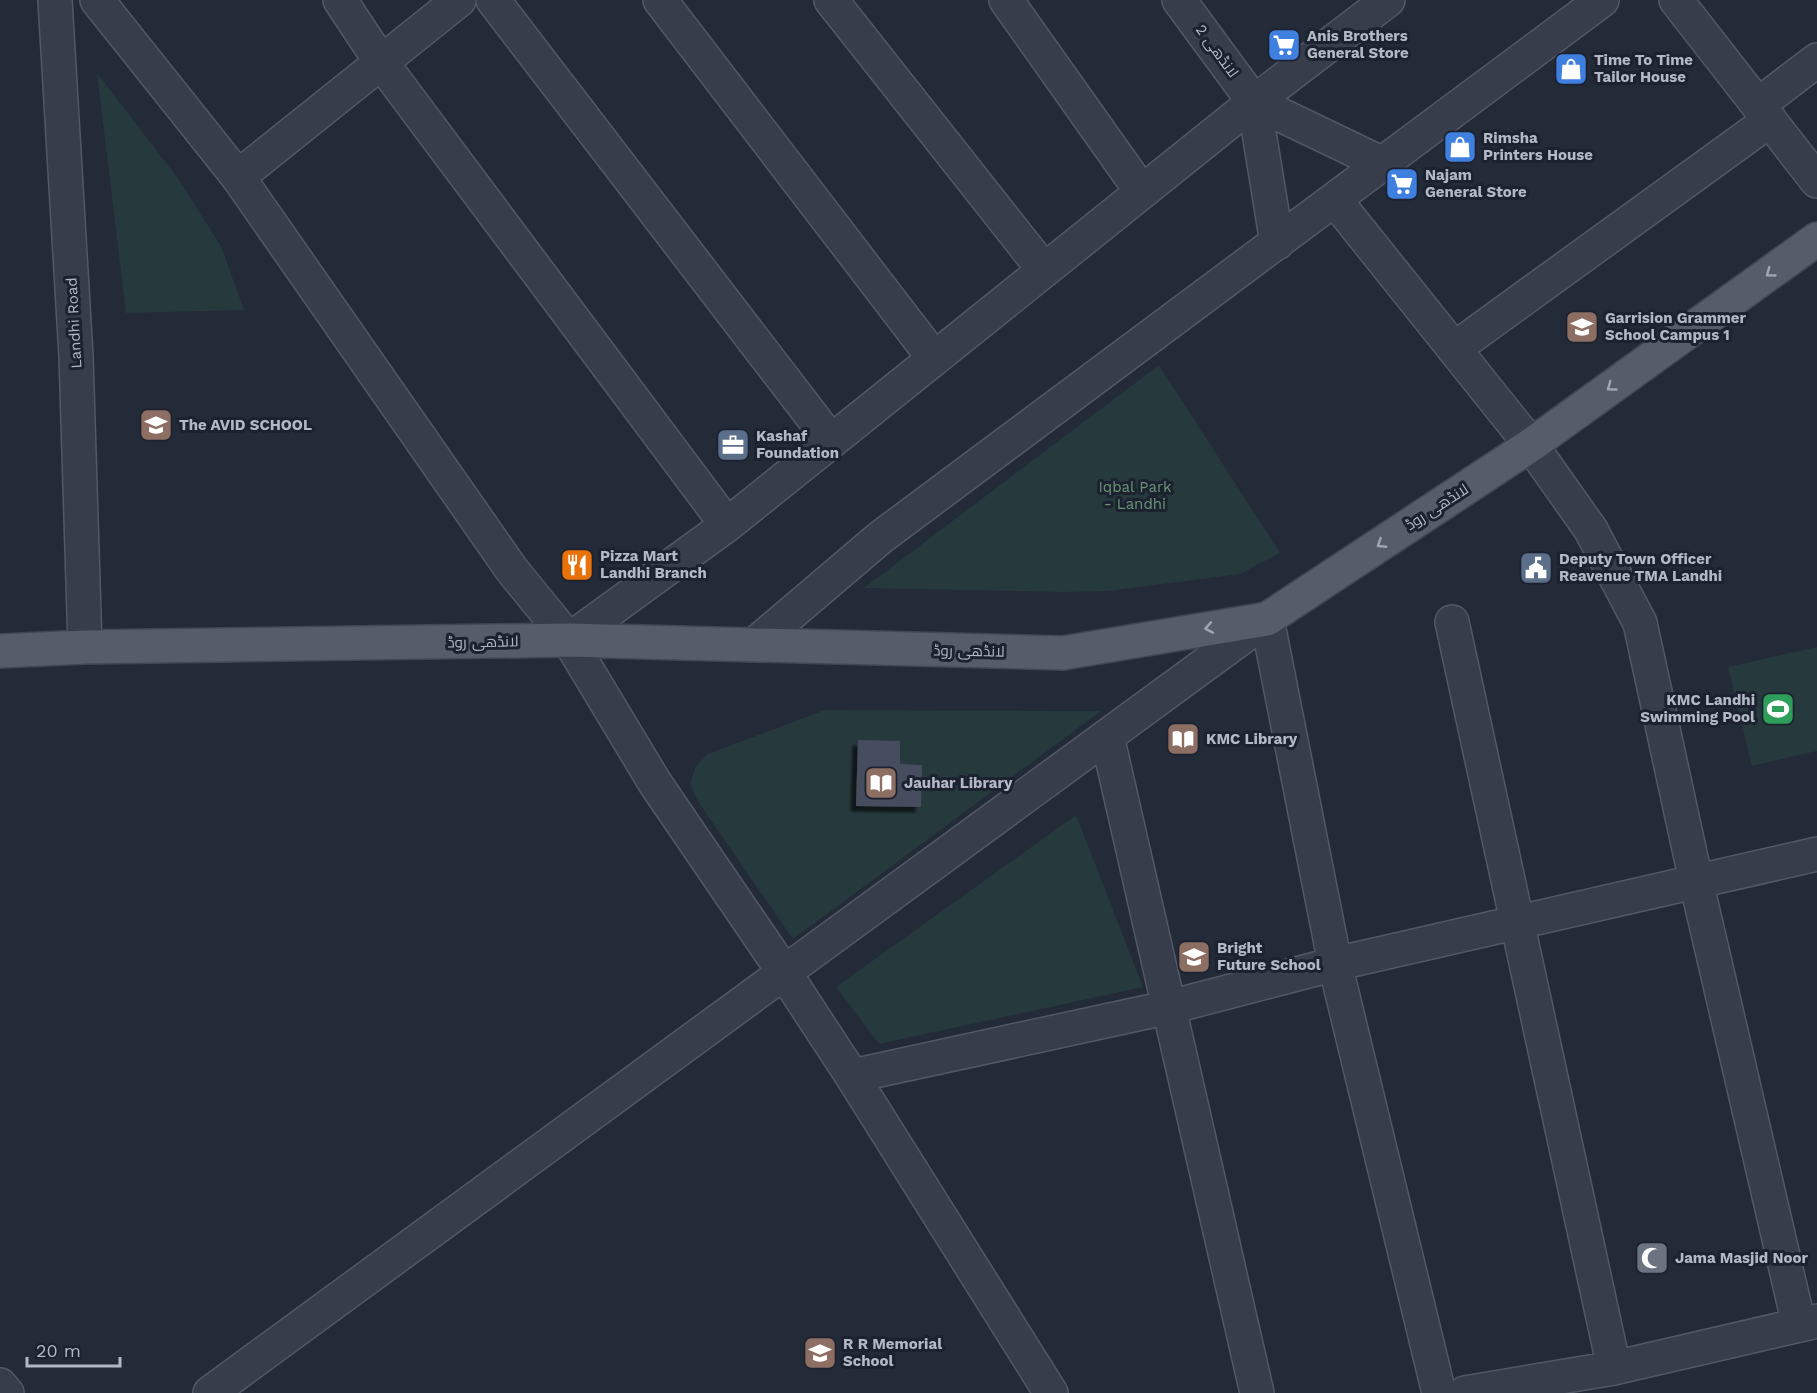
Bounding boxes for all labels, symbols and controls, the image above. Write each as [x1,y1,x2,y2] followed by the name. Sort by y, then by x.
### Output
[1191,21,1242,81] street label: لانڈھی 2
[1266,27,1302,63] supermarket icon: Anis Brothers General Store
[1307,27,1409,62] place label: Anis Brothers General Store
[1553,51,1589,87] shop icon: Time To Time Tailor House
[1594,51,1693,86] place label: Time To Time Tailor House
[1442,129,1478,165] shop icon: Rimsha Printers House
[1483,129,1593,164] place label: Rimsha Printers House
[1384,166,1420,202] supermarket icon: Najam General Store
[1425,166,1527,201] place label: Najam General Store
[1765,266,1776,277] one-way arrow
[63,277,85,369] street label: Landhi Road
[1564,309,1600,345] school or university icon: Garrision Grammer School Campus 1
[1605,309,1747,344] place label: Garrision Grammer School Campus 1
[1607,380,1618,391] one-way arrow
[138,407,174,443] school or university icon: The AVID SCHOOL
[179,416,312,434] place label: The AVID SCHOOL
[715,427,751,463] office icon: Kashaf Foundation
[756,427,839,462] place label: Kashaf Foundation
[1098,478,1172,513] park label: Iqbal Park - Landhi
[1402,480,1472,535] street label: لانڈھی روڈ
[1377,537,1388,548] one-way arrow
[559,547,595,583] restaurant icon: Pizza Mart Landhi Branch
[600,547,707,582] place label: Pizza Mart Landhi Branch
[1518,550,1554,586] public building icon: Deputy Town Officer Reavenue TMA Landhi
[1559,550,1722,585] place label: Deputy Town Officer Reavenue TMA Landhi
[1204,622,1214,634] one-way arrow
[447,632,519,653] street label: لانڈھی روڈ
[933,641,1005,662] street label: لانڈھی روڈ
[1640,691,1755,726] place label: KMC Landhi Swimming Pool
[1760,691,1796,727] sports icon: KMC Landhi Swimming Pool
[1165,721,1201,757] library icon: KMC Library
[1206,730,1298,748] place label: KMC Library
[863,765,899,801] library icon: Jauhar Library
[904,774,1013,792] place label: Jauhar Library
[1176,939,1212,975] school or university icon: Bright Future School
[1217,939,1321,974] place label: Bright Future School
[1634,1240,1670,1276] mosque icon: Jama Masjid Noor
[1675,1249,1809,1267] place label: Jama Masjid Noor
[27,1330,120,1368] scale bar
[802,1335,838,1371] school or university icon: R R Memorial School
[843,1335,942,1370] place label: R R Memorial School
[36,1340,81,1361] text: 20 m

